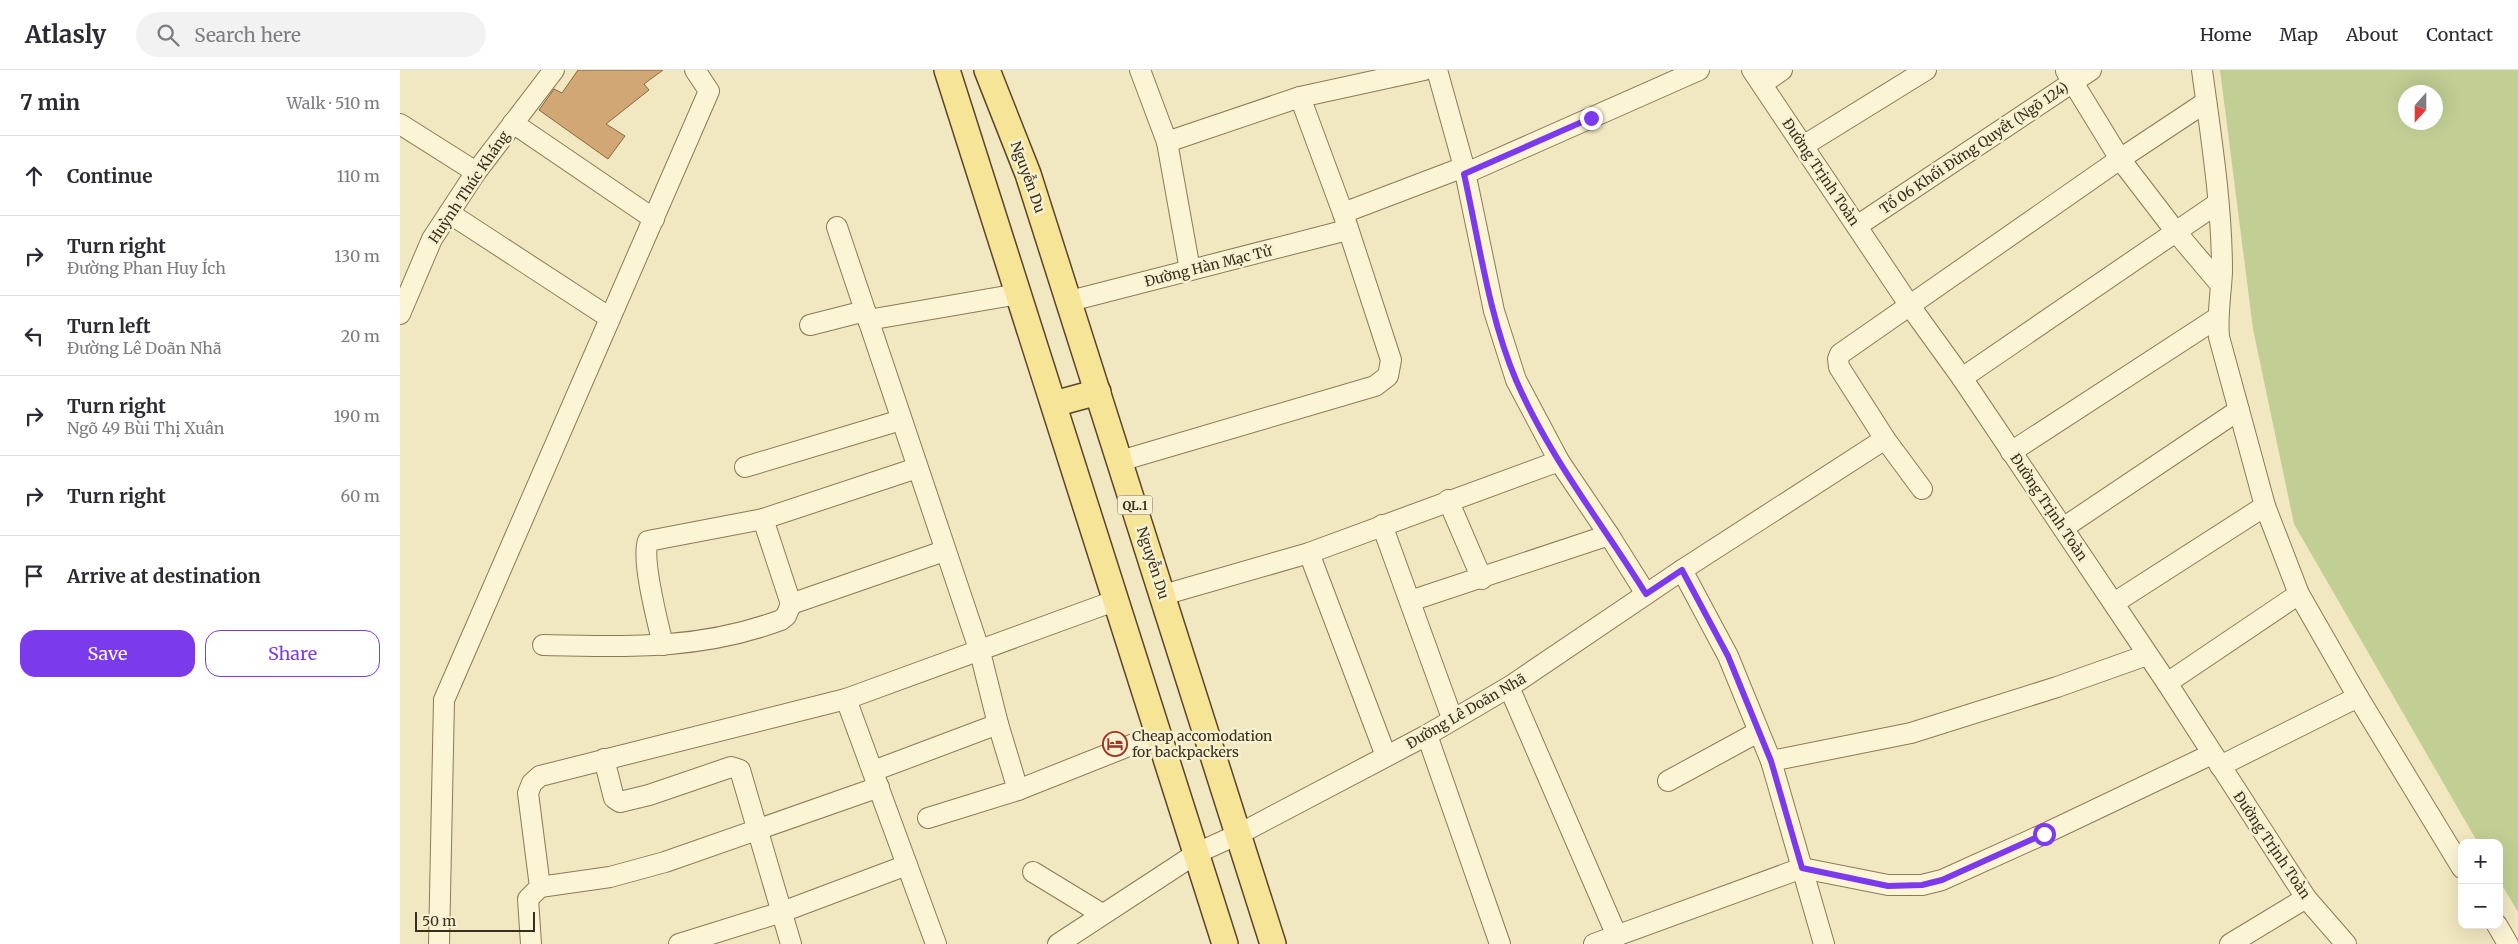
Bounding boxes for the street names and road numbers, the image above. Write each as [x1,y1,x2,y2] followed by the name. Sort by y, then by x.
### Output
[1876,78,2072,218] street label: Tổ 06 Khối Đừng Quyềt (Ngõ 124)
[1778,115,1864,229] street label: Đường Trịnh Toàn
[425,127,514,247] street label: Huỳnh Thúc Kháng
[1007,139,1049,216] street label: Nguyễn Du
[1143,241,1275,291] street label: Đường Hàn Mạc Tử
[2006,450,2092,564] street label: Đường Trịnh Toàn
[1118,496,1152,514] road number: QL.1
[1133,525,1173,602] street label: Nguyễn Du
[1403,669,1529,753] street label: Đường Lê Doãn Nhã
[2229,788,2315,902] street label: Đường Trịnh Toàn

